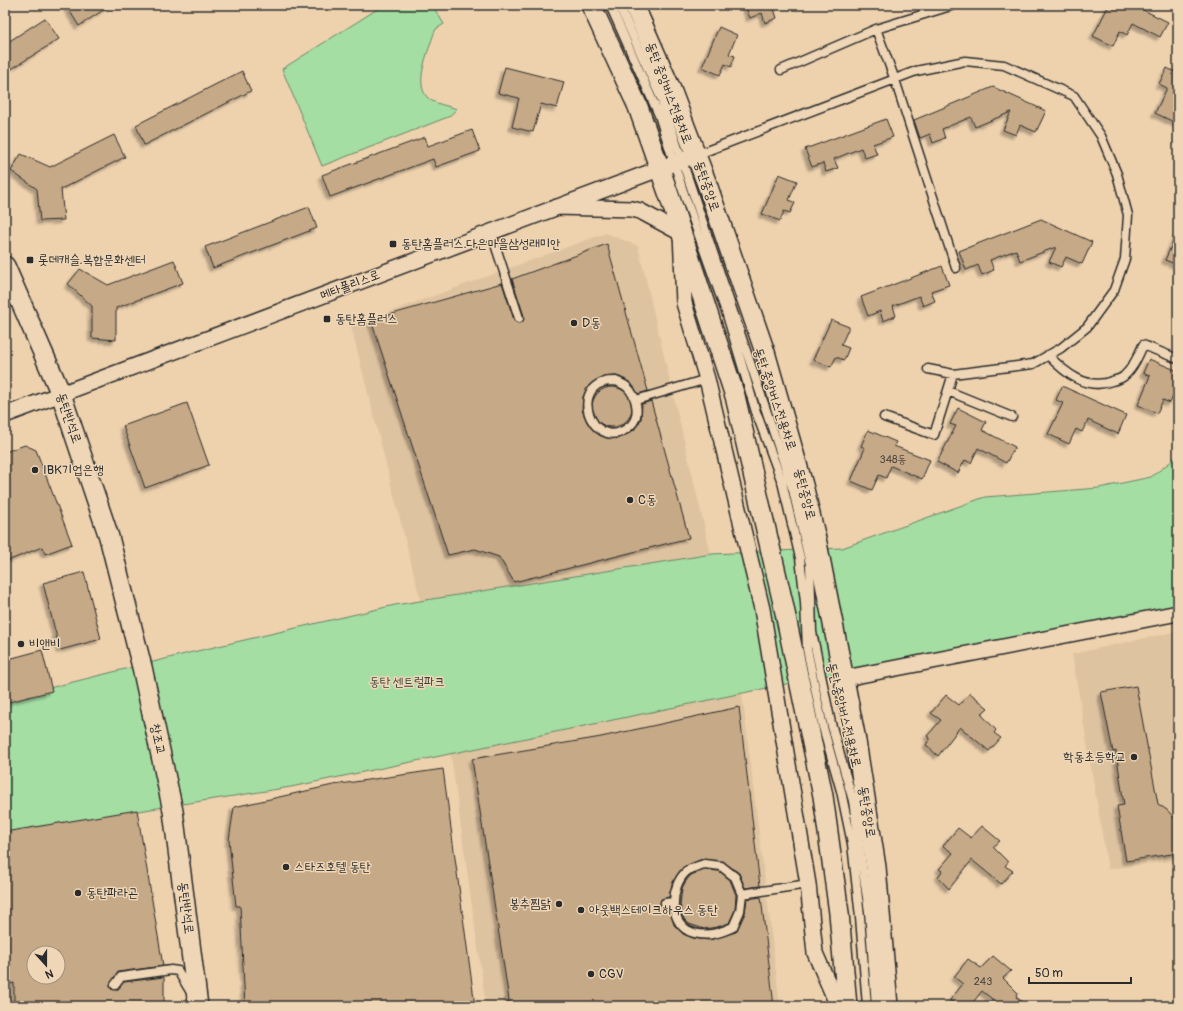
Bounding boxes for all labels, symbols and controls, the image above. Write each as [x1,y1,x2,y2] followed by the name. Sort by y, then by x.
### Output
[642,40,696,146] street label: 동탄 중앙버스전용차로
[691,159,723,213] street label: 동탄중앙로
[401,236,561,252] place label: 동탄홈플러스.다은마을삼성래미안
[388,239,398,249] marker: 동탄홈플러스.다은마을삼성래미안
[38,252,145,268] place label: 롯데캐슬.복합문화센터
[25,255,35,265] marker: 롯데캐슬.복합문화센터
[318,266,382,304] street label: 메타폴리스로
[335,311,398,327] place label: 동탄홈플러스
[322,314,332,324] marker: 동탄홈플러스
[582,315,601,331] place label: D동
[569,318,579,328] marker: D동
[750,346,800,452] street label: 동탄 중앙버스전용차로
[53,391,85,445] street label: 동탄반석로
[880,453,907,466] house number: 348동
[43,462,104,478] place label: IBK기업은행
[30,465,40,475] marker: IBK기업은행
[791,467,819,521] street label: 동탄중앙로
[638,492,656,508] place label: C동
[625,495,635,505] marker: C동
[29,636,60,652] place label: 비앤비
[16,639,26,649] marker: 비앤비
[823,661,865,769] street label: 동탄 중앙버스전용차로
[369,674,445,690] park label: 동탄 센트럴파크
[147,722,169,756] street label: 창조교
[1063,749,1126,765] place label: 학동초등학교
[1129,752,1139,762] marker: 학동초등학교
[855,785,879,839] street label: 동탄중앙로
[294,859,371,875] place label: 스타즈호텔 동탄
[281,862,291,872] marker: 스타즈호텔 동탄
[175,881,197,935] street label: 동탄반석로
[86,885,138,901] place label: 동탄파라곤
[73,888,83,898] marker: 동탄파라곤
[509,896,552,912] place label: 봉추찜닭
[554,899,564,909] marker: 봉추찜닭
[589,902,718,918] place label: 아웃백스테이크하우스 동탄
[576,905,586,915] marker: 아웃백스테이크하우스 동탄
[26,945,66,985] north arrow
[1029,959,1131,985] scale bar
[43,966,55,981] text: N
[599,966,624,982] place label: CGV
[1035,966,1063,981] text: 50 m
[586,969,596,979] marker: CGV
[974,975,992,988] house number: 243

